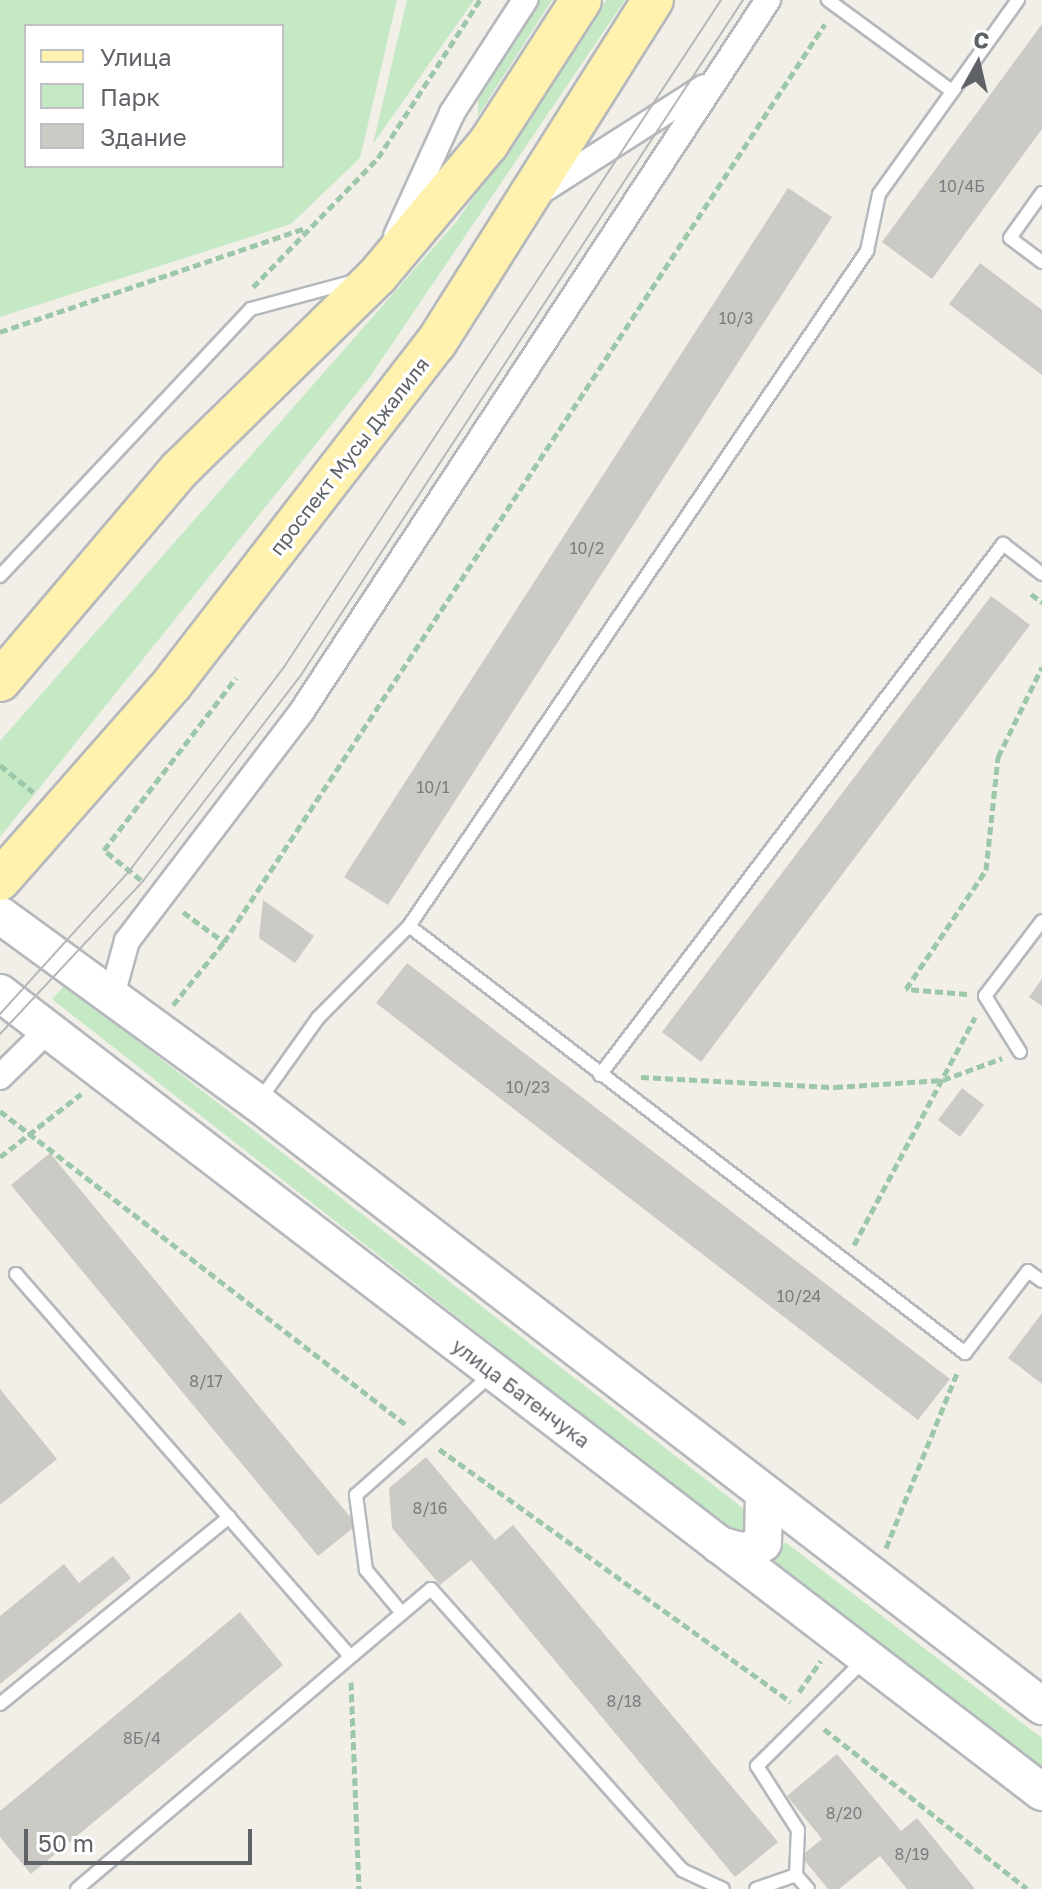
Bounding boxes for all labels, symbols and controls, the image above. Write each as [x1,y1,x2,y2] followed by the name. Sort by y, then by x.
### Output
[24,24,284,168] legend
[938,24,1018,104] north arrow
[972,25,991,54] text: С
[100,42,172,71] text: Улица
[100,82,160,111] text: Парк
[100,122,187,151] text: Здание
[939,176,985,196] house number: 10/4Б
[719,308,753,328] house number: 10/3
[264,352,434,560] street label: проспект Мусы Джалиля
[570,538,604,558] house number: 10/2
[416,777,450,797] house number: 10/1
[506,1077,550,1097] house number: 10/23
[777,1286,821,1306] house number: 10/24
[447,1333,595,1453] street label: улица Батенчука
[189,1371,223,1391] house number: 8/17
[413,1498,447,1518] house number: 8/16
[607,1691,641,1711] house number: 8/18
[123,1728,161,1748] house number: 8Б/4
[826,1803,862,1823] house number: 8/20
[28,1813,256,1863] scale bar
[38,1828,94,1857] text: 50 m
[895,1844,929,1864] house number: 8/19

